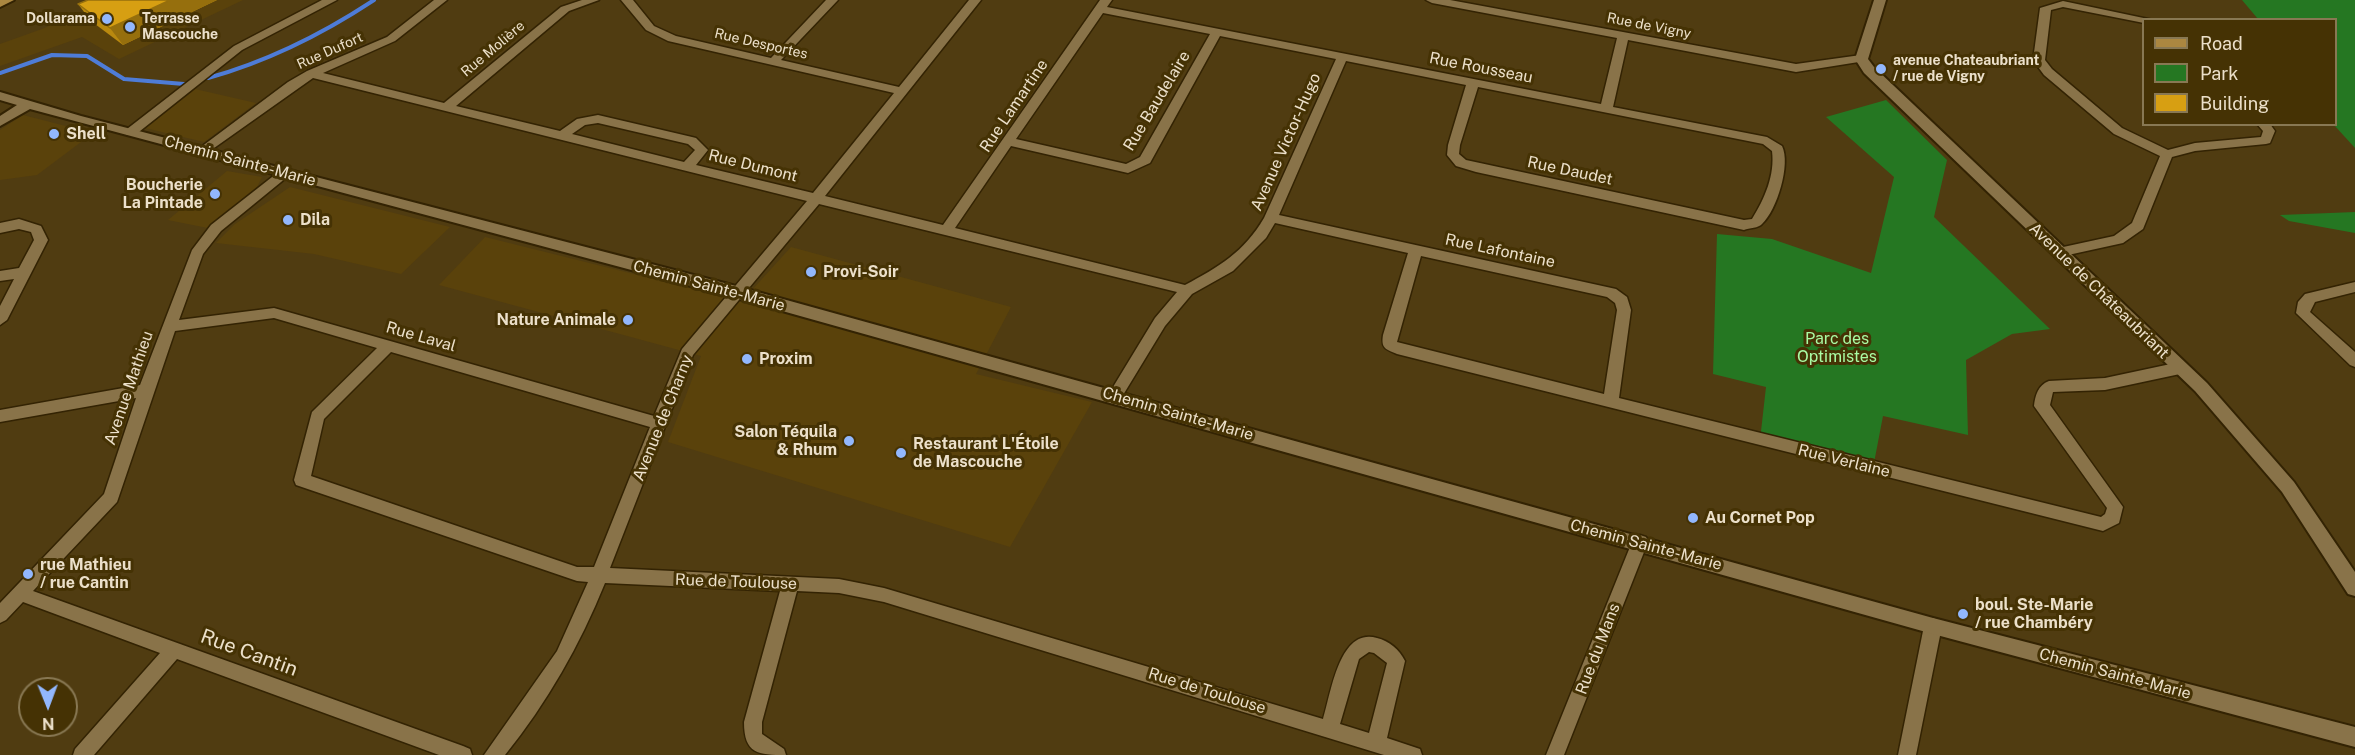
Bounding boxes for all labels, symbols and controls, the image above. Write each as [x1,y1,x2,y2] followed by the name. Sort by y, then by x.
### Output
[1605,10,1693,42] street label: Rue de Vigny
[26,11,95,27] place label: Dollarama
[142,11,218,44] place label: Terrasse Mascouche
[100,12,114,26] marker: Dollarama
[458,18,528,80] street label: Rue Molière
[2142,18,2337,126] legend
[123,20,137,34] marker: Terrasse Mascouche
[713,25,809,63] street label: Rue Desportes
[294,29,366,73] street label: Rue Dufort
[2200,33,2243,54] text: Road
[1120,48,1194,154] street label: Rue Baudelaire
[1428,49,1534,87] street label: Rue Rousseau
[1893,53,2039,86] place label: avenue Chateaubriant / rue de Vigny
[976,56,1052,156] street label: Rue Lamartine
[1874,62,1888,76] marker: avenue Chateaubriant / rue de Vigny
[2200,63,2238,84] text: Park
[1247,70,1325,214] street label: Avenue Victor-Hugo
[2200,93,2269,114] text: Building
[66,124,106,144] place label: Shell
[47,127,61,141] marker: Shell
[162,131,318,191] street label: Chemin Sainte-Marie
[706,146,800,186] street label: Rue Dumont
[1526,153,1614,189] street label: Rue Daudet
[123,175,203,213] place label: Boucherie La Pintade
[208,187,222,201] marker: Boucherie La Pintade
[300,210,330,230] place label: Dila
[281,213,295,227] marker: Dila
[2025,219,2173,363] street label: Avenue de Châteaubriant
[1443,230,1557,272] street label: Rue Lafontaine
[631,256,787,316] street label: Chemin Sainte-Marie
[823,262,899,282] place label: Provi-Soir
[804,265,818,279] marker: Provi-Soir
[496,310,616,330] place label: Nature Animale
[621,313,635,327] marker: Nature Animale
[384,318,458,356] street label: Rue Laval
[101,329,157,447] street label: Avenue Mathieu
[1797,329,1877,367] park label: Parc des Optimistes
[759,349,813,369] place label: Proxim
[629,352,697,484] street label: Avenue de Charny
[740,352,754,366] marker: Proxim
[1100,383,1256,445] street label: Chemin Sainte-Marie
[734,422,837,460] place label: Salon Téquila & Rhum
[842,434,856,448] marker: Salon Téquila & Rhum
[913,434,1059,472] place label: Restaurant L'Étoile de Mascouche
[1796,440,1892,482] street label: Rue Verlaine
[894,446,908,460] marker: Restaurant L'Étoile de Mascouche
[1705,508,1815,528] place label: Au Cornet Pop
[1686,511,1700,525] marker: Au Cornet Pop
[1568,515,1724,575] street label: Chemin Sainte-Marie
[40,555,131,593] place label: rue Mathieu / rue Cantin
[21,567,35,581] marker: rue Mathieu / rue Cantin
[675,570,797,594] street label: Rue de Toulouse
[1975,595,2094,633] place label: boul. Ste-Marie / rue Chambéry
[1572,601,1624,697] street label: Rue du Mans
[1956,607,1970,621] marker: boul. Ste-Marie / rue Chambéry
[197,624,301,682] street label: Rue Cantin
[2037,644,2193,704] street label: Chemin Sainte-Marie
[1146,664,1268,718] street label: Rue de Toulouse
[18,677,78,737] north arrow
[42,714,55,733] text: N

